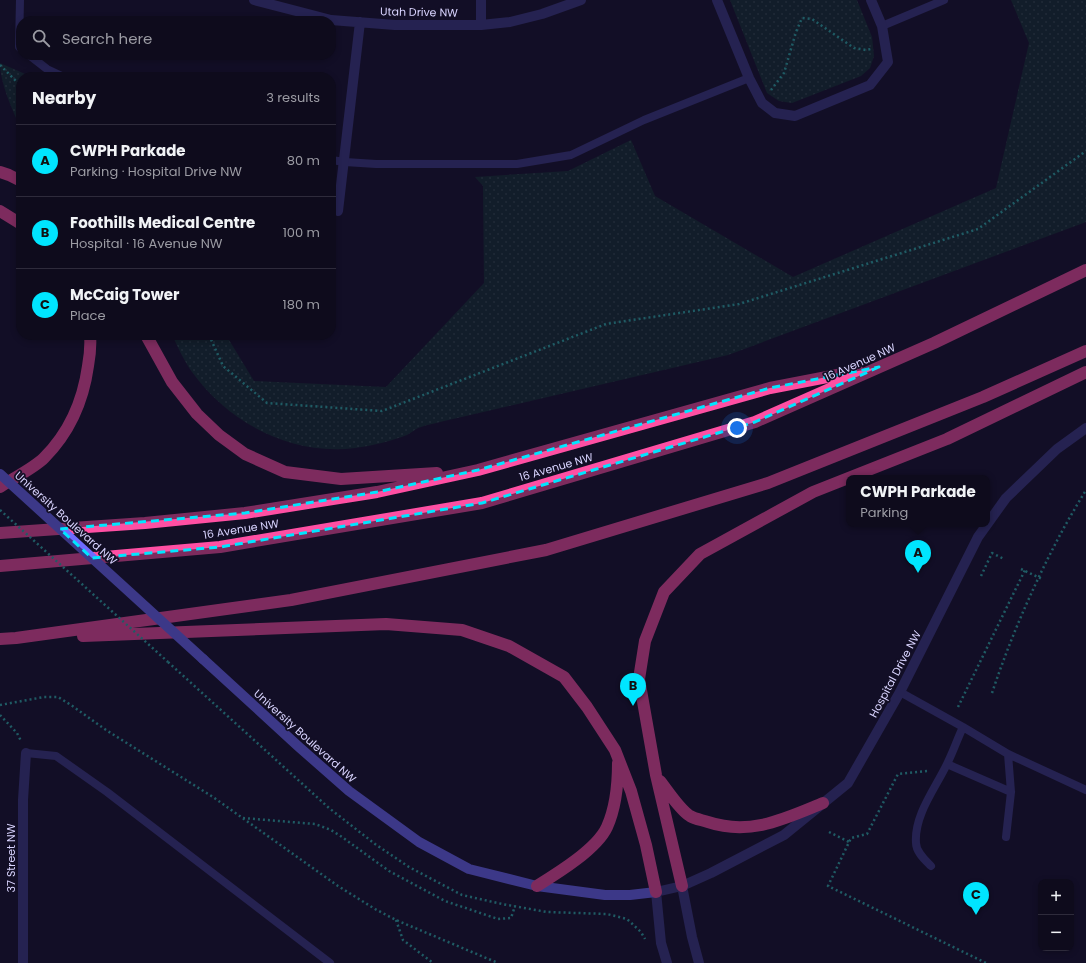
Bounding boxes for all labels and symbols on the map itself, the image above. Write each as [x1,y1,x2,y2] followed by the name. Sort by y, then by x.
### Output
[380,3,458,21] street label: Utah Drive NW
[822,339,898,385] street label: 16 Avenue NW
[727,418,747,438] your location
[517,449,595,485] street label: 16 Avenue NW
[11,468,121,569] street label: University Boulevard NW
[202,515,280,543] street label: 16 Avenue NW
[905,540,931,573] pin: A
[865,627,925,720] street label: Hospital Drive NW
[620,673,646,706] pin: B
[250,686,360,787] street label: University Boulevard NW
[3,823,19,893] street label: 37 Street NW
[963,882,989,915] pin: C

